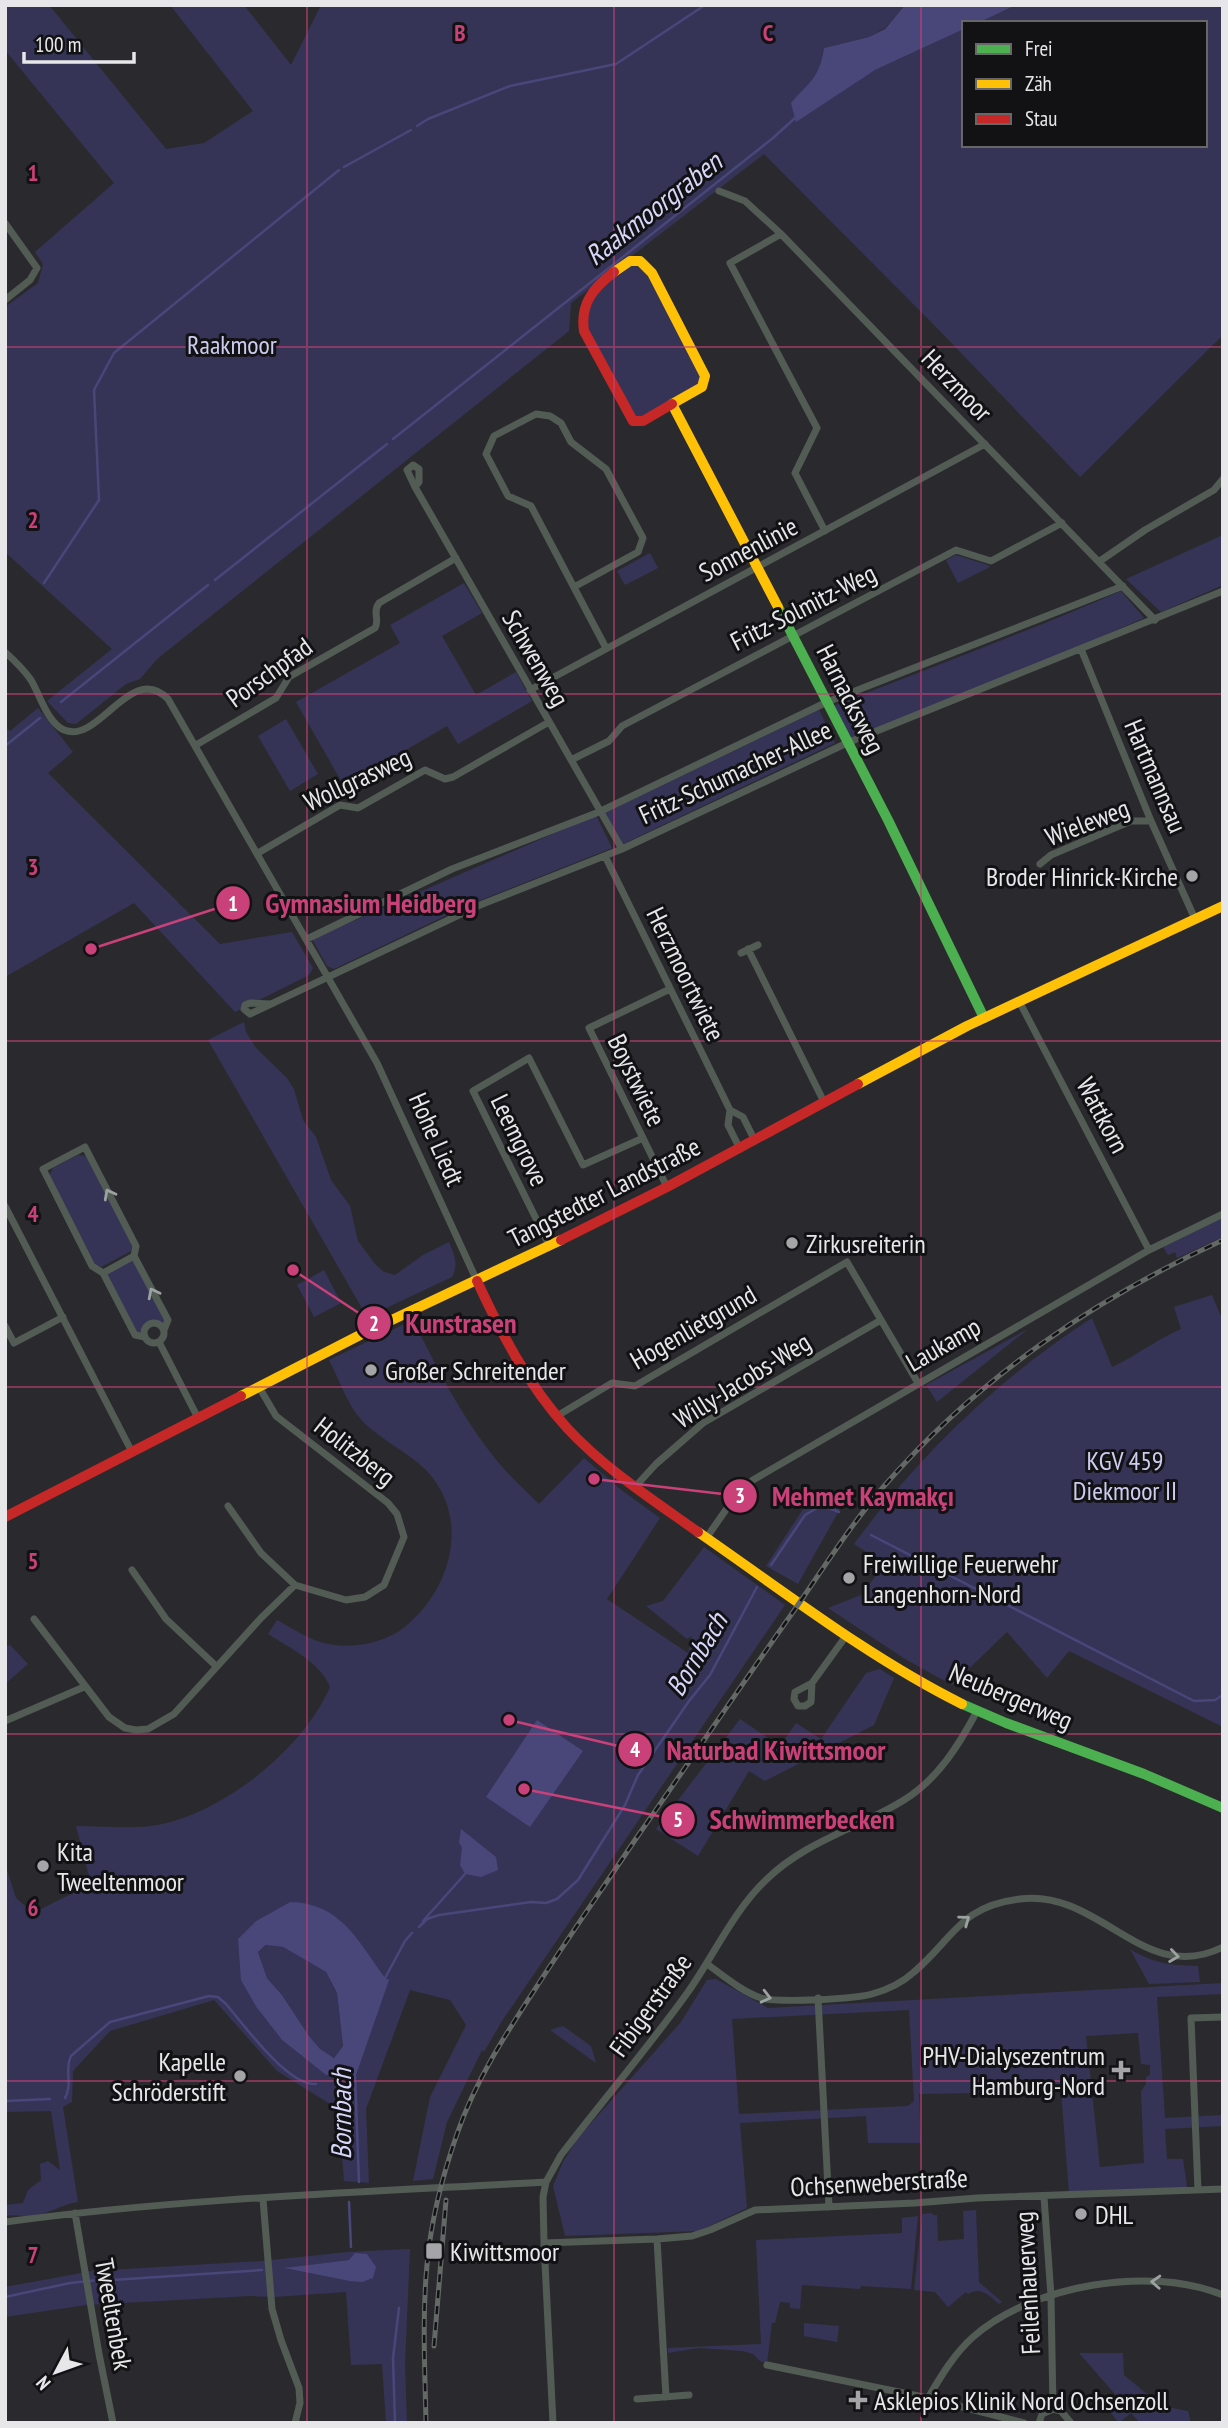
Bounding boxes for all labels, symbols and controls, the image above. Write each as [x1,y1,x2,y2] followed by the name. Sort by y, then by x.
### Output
[454,18,466,47] text: B
[763,18,774,47] text: C
[24,21,135,65] scale bar
[962,21,1207,147] legend
[35,31,81,58] text: 100 m
[1025,35,1053,62] text: Frei
[1025,70,1052,97] text: Zäh
[1025,105,1057,132] text: Stau
[577,142,730,273] water label: Raakmoorgraben
[28,158,39,187] text: 1
[187,328,277,361] park label: Raakmoor
[915,342,999,428] street label: Herzmoor
[28,505,39,534] text: 2
[693,509,803,589] street label: Sonnenlinie
[725,556,881,658] street label: Fritz-Solmitz-Weg
[495,604,577,712] street label: Schwenweg
[220,630,318,714] street label: Porschpfad
[809,639,893,759] street label: Harnacksweg
[633,713,837,831] street label: Fritz-Schumacher-Allee
[1117,714,1195,838] street label: Hartmannsau
[298,740,416,818] street label: Wollgrasweg
[1040,791,1134,853] street label: Wieleweg
[28,852,39,881] text: 3
[986,860,1178,893] place label: Broder Hinrick-Kirche
[1184,868,1200,884] marker: Broder Hinrick-Kirche
[216,879,490,928] callout: Gymnasium Heidberg
[265,884,477,921] text: Gymnasium Heidberg
[228,890,238,917] text: 1
[639,902,733,1046] street label: Herzmoortwiete
[601,1029,673,1131] street label: Boystwiete
[1069,1072,1137,1158] street label: Wattkorn
[402,1087,472,1191] street label: Hohe Liedt
[484,1089,556,1191] street label: Leemgrove
[503,1129,705,1255] street label: Tangstedter Landstraße
[104,1189,118,1202] one-way arrow
[28,1199,39,1228] text: 4
[806,1227,926,1260] place label: Zirkusreiterin
[784,1235,800,1251] marker: Zirkusreiterin
[624,1278,762,1376] street label: Hogenlietgrund
[148,1287,162,1300] one-way arrow
[356,1299,530,1348] callout: Kunstrasen
[405,1304,517,1341] text: Kunstrasen
[900,1309,986,1379] street label: Laukamp
[369,1310,379,1337] text: 2
[667,1325,817,1435] street label: Willy-Jacobs-Weg
[385,1354,566,1387] place label: Großer Schreitender
[363,1362,379,1378] marker: Großer Schreitender
[308,1409,402,1493] street label: Holitzberg
[1073,1444,1177,1507] park label: KGV 459 Diekmoor II
[723,1471,968,1520] callout: Mehmet Kaymakçı
[772,1477,954,1514] text: Mehmet Kaymakçı
[735,1482,745,1509] text: 3
[28,1546,39,1575] text: 5
[863,1547,1059,1610] place label: Freiwillige Feuerwehr Langenhorn-Nord
[841,1570,857,1586] marker: Freiwillige Feuerwehr Langenhorn-Nord
[657,1604,736,1702] water label: Bornbach
[944,1655,1078,1737] street label: Neubergerweg
[618,1726,900,1775] callout: Naturbad Kiwittsmoor
[666,1731,886,1768] text: Naturbad Kiwittsmoor
[630,1736,640,1763] text: 4
[660,1795,908,1844] callout: Schwimmerbecken
[710,1800,894,1837] text: Schwimmerbecken
[673,1806,683,1833] text: 5
[57,1835,184,1898] place label: Kita Tweeltenmoor
[35,1858,51,1874] marker: Kita Tweeltenmoor
[28,1893,39,1922] text: 6
[957,1916,970,1928] one-way arrow
[602,1947,698,2063] street label: Fibigerstraße
[1168,1948,1179,1963] one-way arrow
[760,1989,772,2003] one-way arrow
[922,2039,1105,2102] place label: PHV-Dialysezentrum Hamburg-Nord
[112,2045,226,2108] place label: Kapelle Schröderstift
[1111,2060,1131,2080] marker: PHV-Dialysezentrum Hamburg-Nord
[322,2067,359,2159] water label: Bornbach
[232,2068,248,2084] marker: Kapelle Schröderstift
[789,2161,969,2203] street label: Ochsenweberstraße
[1095,2198,1134,2231] place label: DHL
[1073,2206,1089,2222] marker: DHL
[1007,2211,1047,2355] street label: Feilenhauerweg
[450,2235,559,2268] place label: Kiwittsmoor
[28,2240,39,2269] text: 7
[424,2241,444,2261] marker: Kiwittsmoor
[88,2256,140,2372] street label: Tweeltenbek
[1150,2275,1161,2290] one-way arrow
[21,2337,91,2407] north arrow
[31,2371,56,2395] text: N
[874,2384,1168,2417] place label: Asklepios Klinik Nord Ochsenzoll
[848,2390,868,2410] marker: Asklepios Klinik Nord Ochsenzoll

